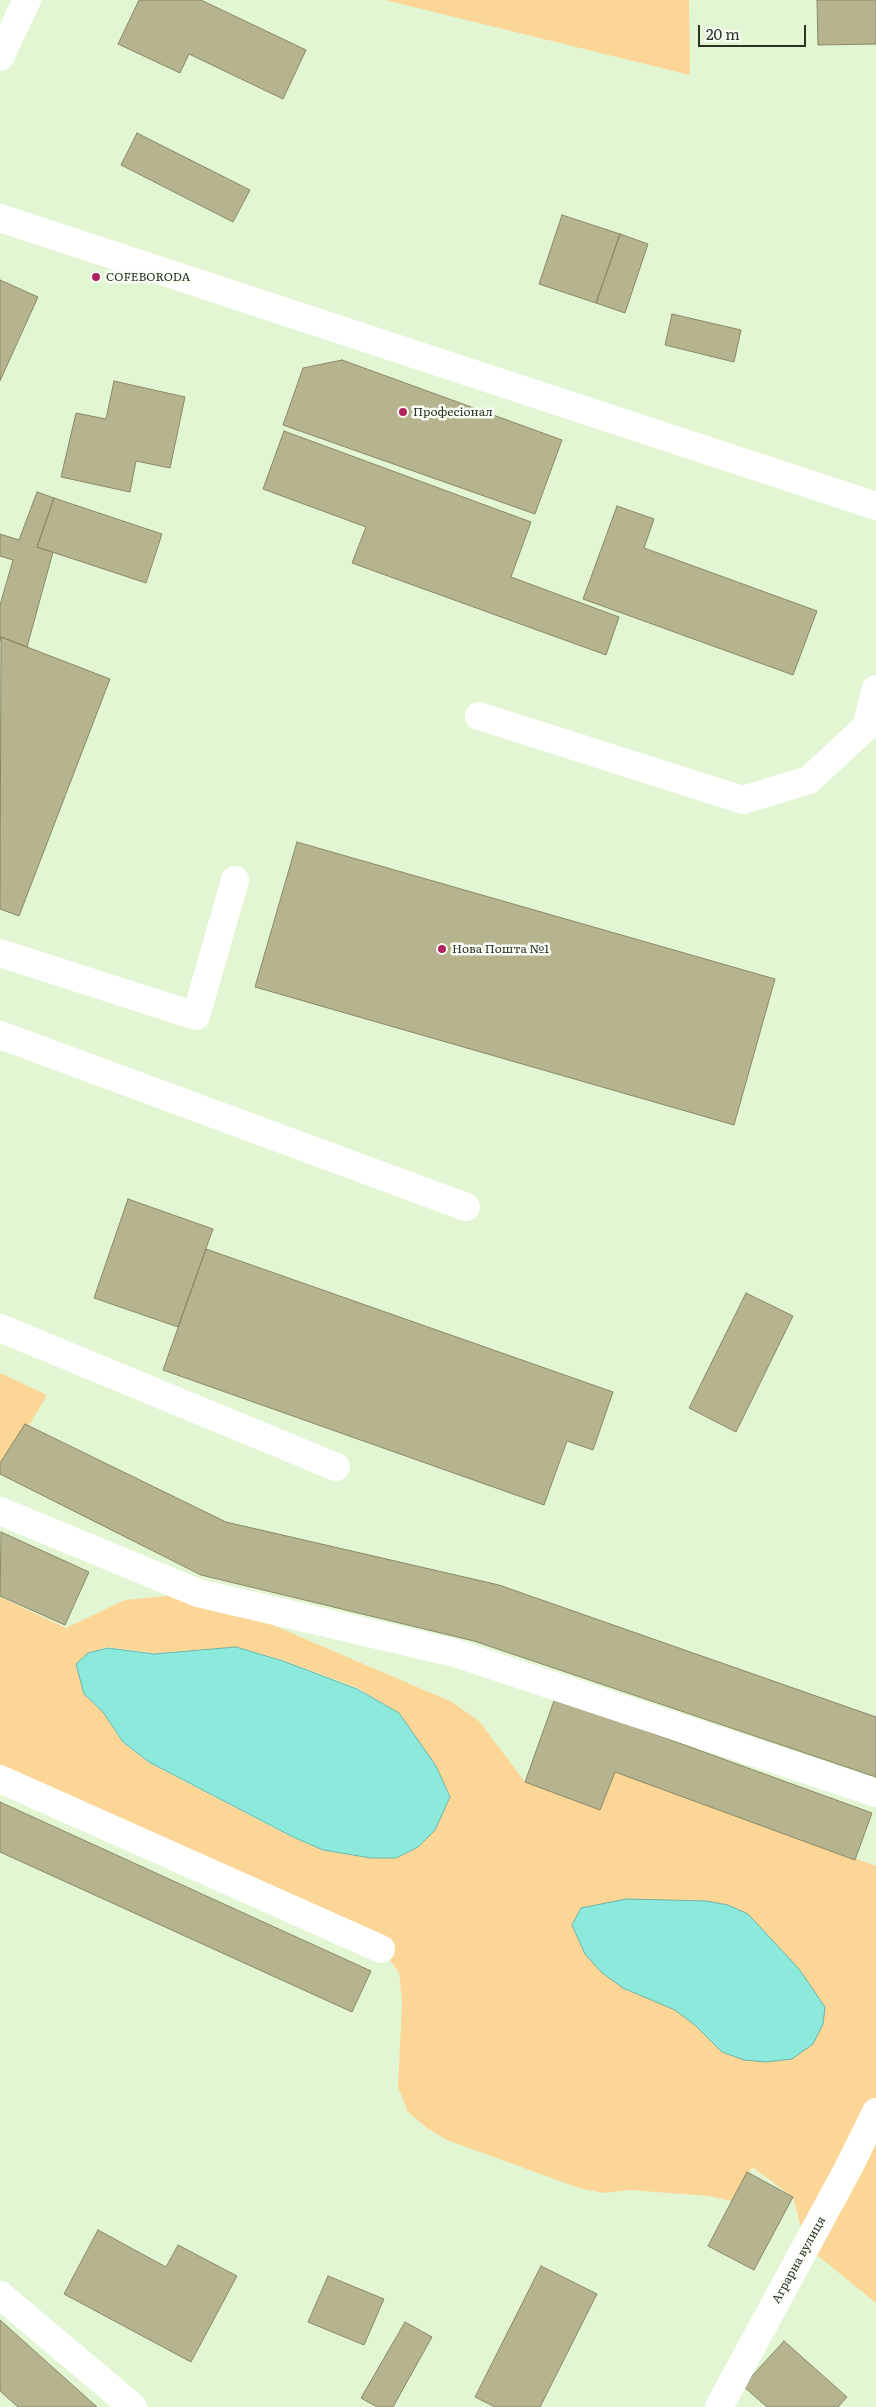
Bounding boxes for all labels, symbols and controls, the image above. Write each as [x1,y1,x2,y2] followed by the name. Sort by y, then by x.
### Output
[701,15,808,47] scale bar
[706,22,740,45] text: 20 m
[106,270,190,284] place label: COFEBORODA
[90,271,102,283] marker: COFEBORODA
[413,405,493,419] place label: Професіонал
[397,406,409,418] marker: Професіонал
[452,942,549,956] place label: Нова Пошта №1
[436,943,448,955] marker: Нова Пошта №1
[769,2214,829,2306] street label: Аграрна вулиця

